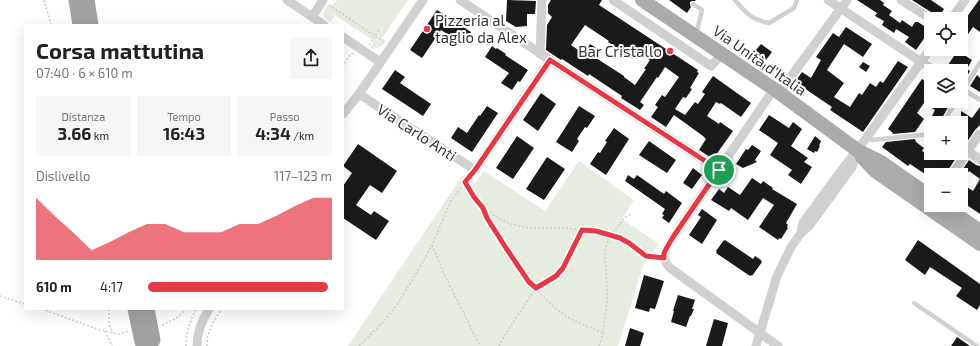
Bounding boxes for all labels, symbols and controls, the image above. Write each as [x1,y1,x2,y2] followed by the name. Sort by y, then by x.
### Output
[435,11,527,46] place label: Pizzeria al taglio da Alex
[924,12,968,212] map controls
[924,12,968,56] button: locate
[710,21,810,99] street label: Via Unità d'Italia
[422,24,432,34] marker: Pizzeria al taglio da Alex
[36,37,204,63] text: Corsa mattutina
[290,37,332,79] button: share
[578,42,662,60] place label: Bar Cristallo
[665,46,675,56] marker: Bar Cristallo
[924,64,968,108] button: layers
[36,65,133,81] text: 07:40 · 6 × 610 m
[374,100,460,164] street label: Via Carlo Anti
[61,110,105,123] text: Distanza
[167,110,201,123] text: Tempo
[270,110,300,123] text: Passo
[924,116,968,160] button: +
[58,123,91,143] text: 3.66
[163,123,205,143] text: 16:43
[255,123,291,143] text: 4:34
[91,129,109,142] text: km
[291,129,314,142] text: /km
[702,153,736,187] pin
[708,159,730,181] icon: arrive
[36,168,90,184] text: Dislivello
[274,168,332,184] text: 117–123 m
[924,168,968,212] button: −
[36,279,72,295] text: 610 m
[100,279,123,295] text: 4:17

